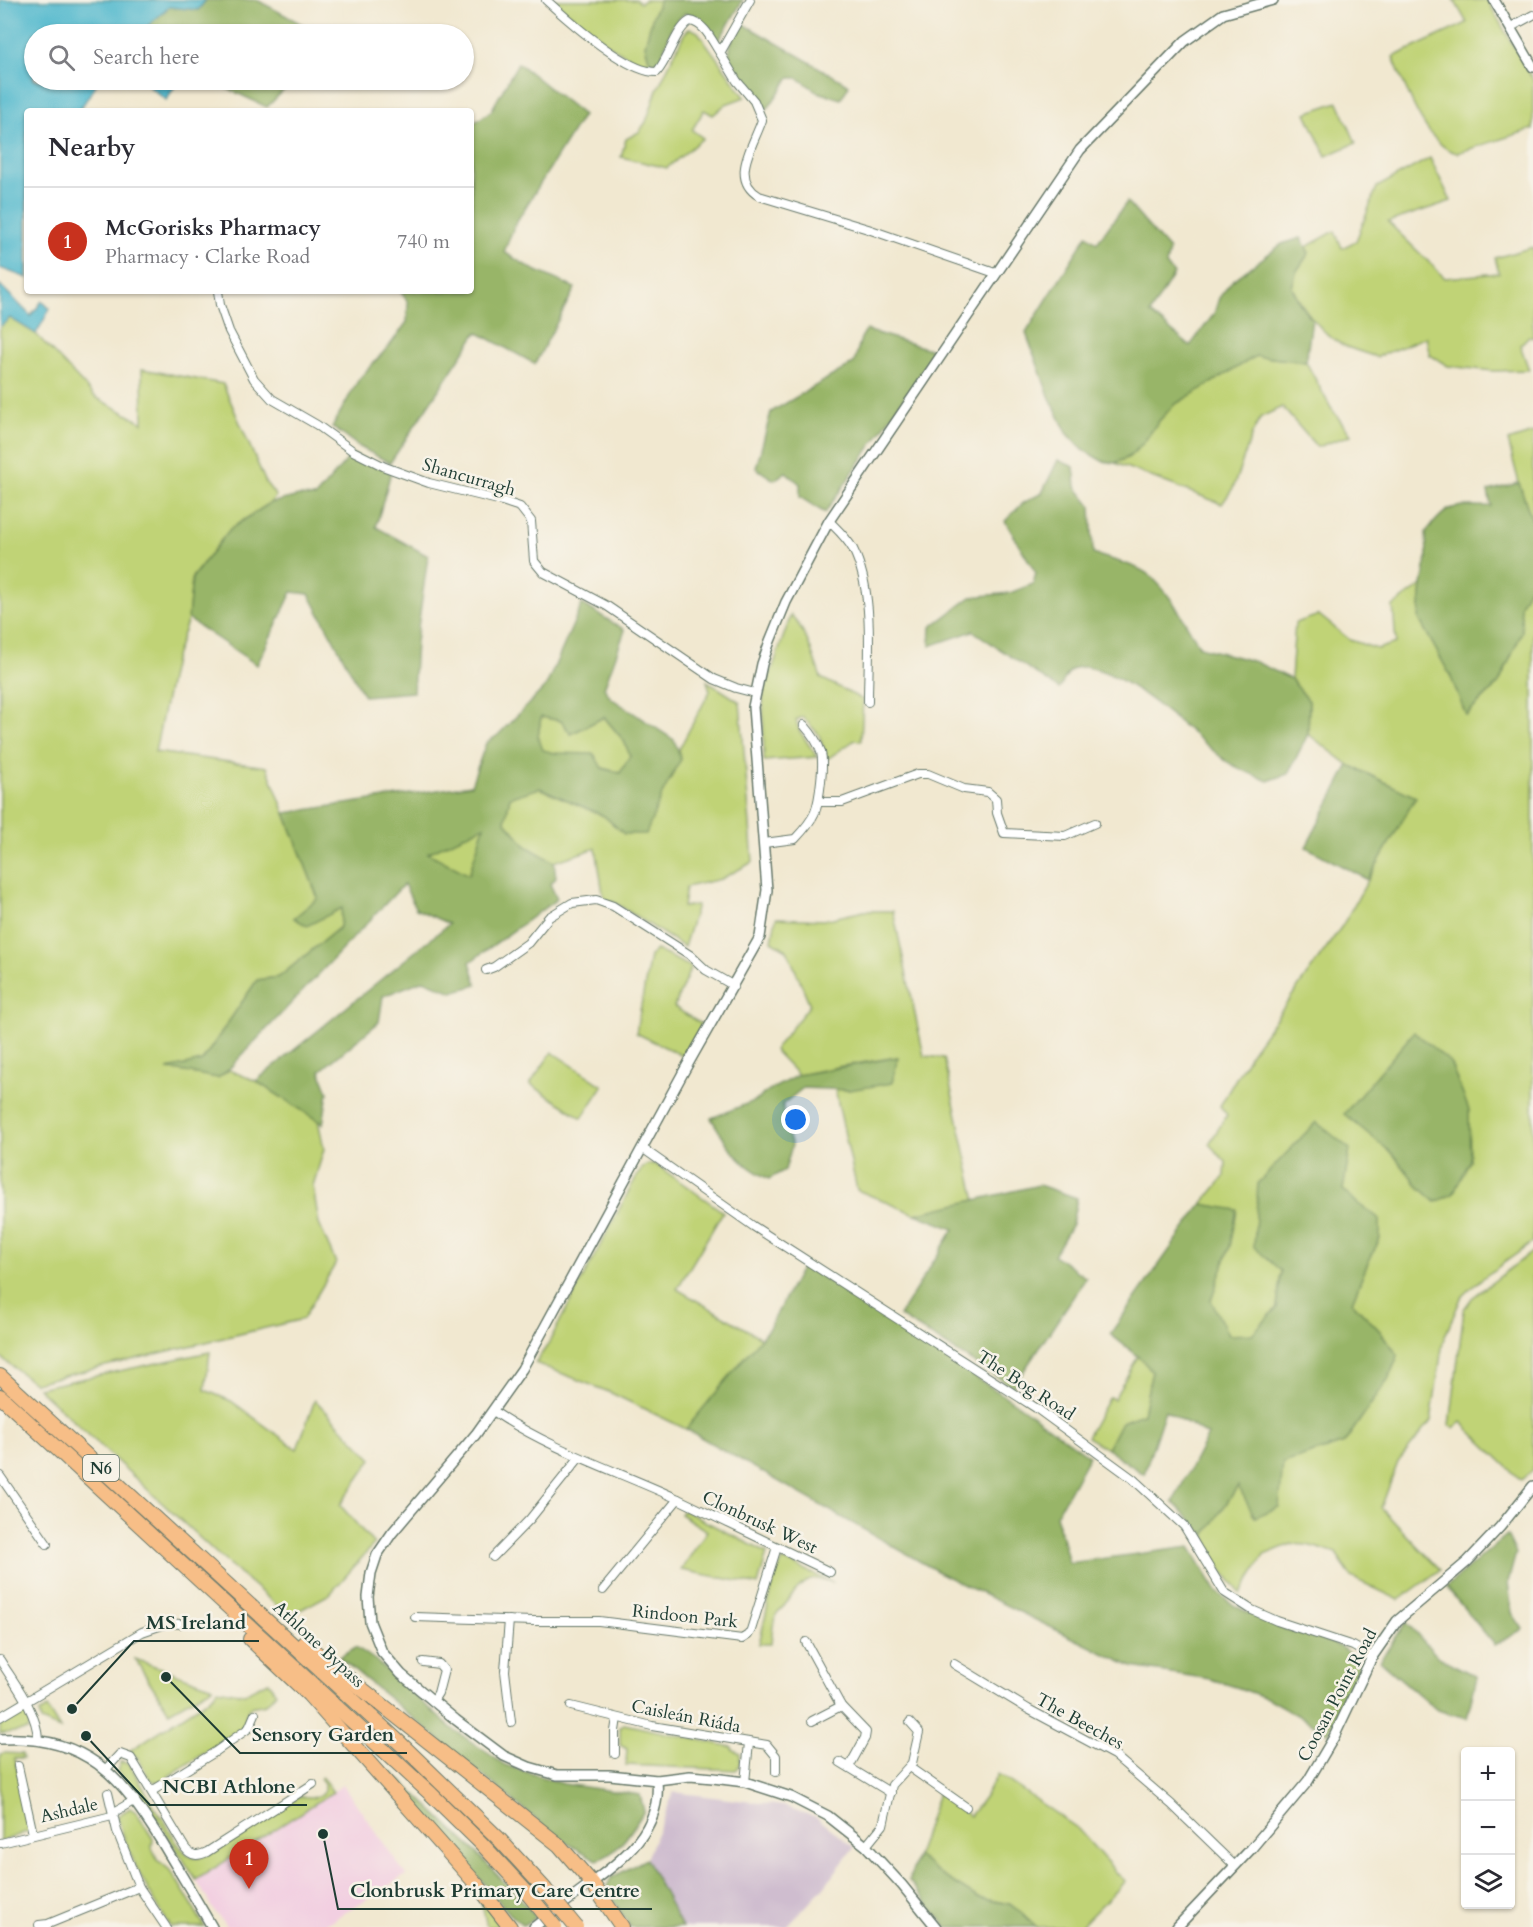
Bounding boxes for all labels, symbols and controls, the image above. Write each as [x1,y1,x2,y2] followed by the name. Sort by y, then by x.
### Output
[24,24,474,90] search box
[45,41,78,74] icon: search
[93,42,200,72] text: Search here
[48,130,136,165] text: Nearby
[105,213,321,243] text: McGorisks Pharmacy
[62,228,73,255] text: 1
[397,228,450,255] text: 740 m
[105,243,310,270] text: Pharmacy · Clarke Road
[419,452,519,503] street label: Shancurragh
[781,1105,810,1134] your location
[972,1344,1080,1427] street label: The Bog Road
[83,1455,119,1481] road number: N6
[698,1485,822,1560] street label: Clonbrusk West
[267,1595,370,1693] street label: Athlone Bypass
[631,1598,740,1635] street label: Rindoon Park
[134,1603,259,1641] callout: MS Ireland
[146,1609,247,1636] text: MS Ireland
[1292,1624,1383,1766] street label: Coosan Point Road
[1031,1687,1128,1756] street label: The Beeches
[629,1694,743,1739] street label: Caisleán Riáda
[240,1715,407,1753] callout: Sensory Garden
[252,1721,395,1748] text: Sensory Garden
[1461,1747,1515,1909] map controls
[1461,1747,1515,1801] button: +
[150,1767,307,1805] callout: NCBI Athlone
[162,1773,296,1800] text: NCBI Athlone
[38,1792,101,1829] street label: Ashdale
[1461,1801,1515,1855] button: −
[230,1840,268,1889] pin: 1
[1461,1855,1515,1909] button: layers
[338,1871,652,1909] callout: Clonbrusk Primary Care Centre
[350,1877,640,1904] text: Clonbrusk Primary Care Centre

